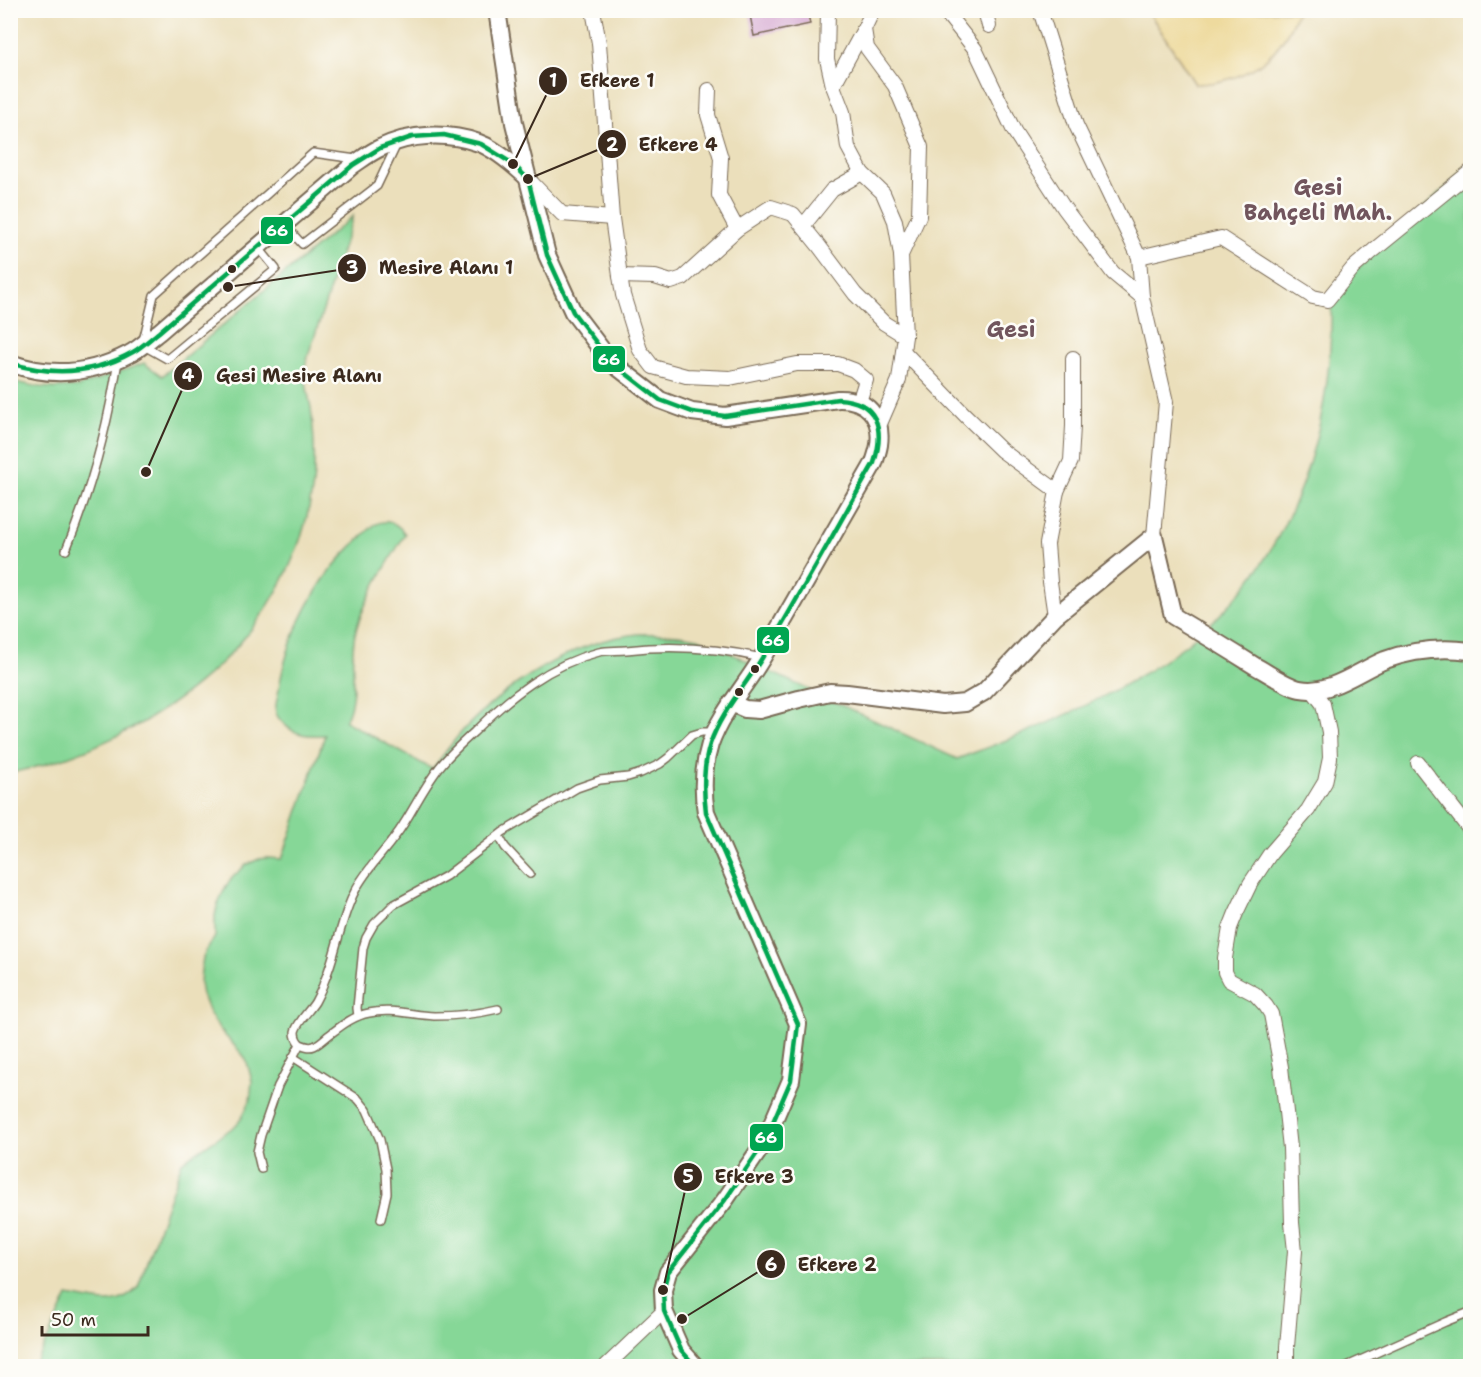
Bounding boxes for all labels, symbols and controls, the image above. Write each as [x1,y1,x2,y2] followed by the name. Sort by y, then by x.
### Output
[538,63,667,99] callout: Efkere 1
[549,69,557,93] text: 1
[580,69,654,93] text: Efkere 1
[597,126,730,162] callout: Efkere 4
[606,133,619,157] text: 2
[638,133,718,157] text: Efkere 4
[1244,173,1392,227] district label: Gesi Bahçeli Mah.
[260,216,294,245] line badge: 66
[266,220,288,241] text: 66
[337,250,525,286] callout: Mesire Alanı 1
[346,256,358,280] text: 3
[379,256,513,280] text: Mesire Alanı 1
[226,263,238,275] unlabelled marker
[986,315,1036,344] district label: Gesi
[592,345,626,373] line badge: 66
[598,349,620,370] text: 66
[173,358,394,394] callout: Gesi Mesire Alanı
[182,364,195,388] text: 4
[216,364,382,388] text: Gesi Mesire Alanı
[756,626,790,654] line badge: 66
[762,630,784,651] text: 66
[749,663,761,675] unlabelled marker
[733,686,745,698] unlabelled marker
[749,1123,784,1152] line badge: 66
[755,1127,777,1148] text: 66
[673,1159,806,1195] callout: Efkere 3
[682,1165,694,1189] text: 5
[714,1165,794,1189] text: Efkere 3
[756,1246,889,1282] callout: Efkere 2
[765,1253,777,1277] text: 6
[797,1253,877,1277] text: Efkere 2
[42,1299,148,1337] scale bar
[51,1308,96,1332] text: 50 m

